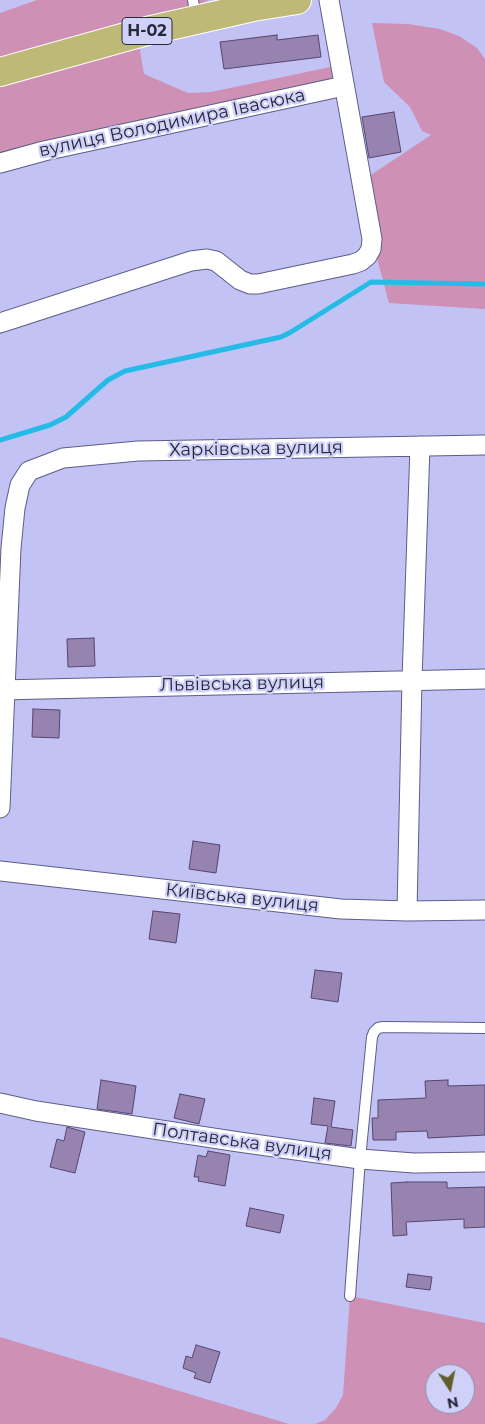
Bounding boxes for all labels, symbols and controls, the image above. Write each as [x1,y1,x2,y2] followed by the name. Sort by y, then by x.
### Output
[122,18,172,44] road number: Н-02
[37,84,307,162] street label: вулиця Володимира Івасюка
[169,437,343,461] street label: Харківська вулиця
[160,672,324,696] street label: Львівська вулиця
[164,879,320,917] street label: Київська вулиця
[151,1119,333,1165] street label: Полтавська вулиця
[425,1364,475,1414] north arrow
[445,1393,460,1413] text: N

